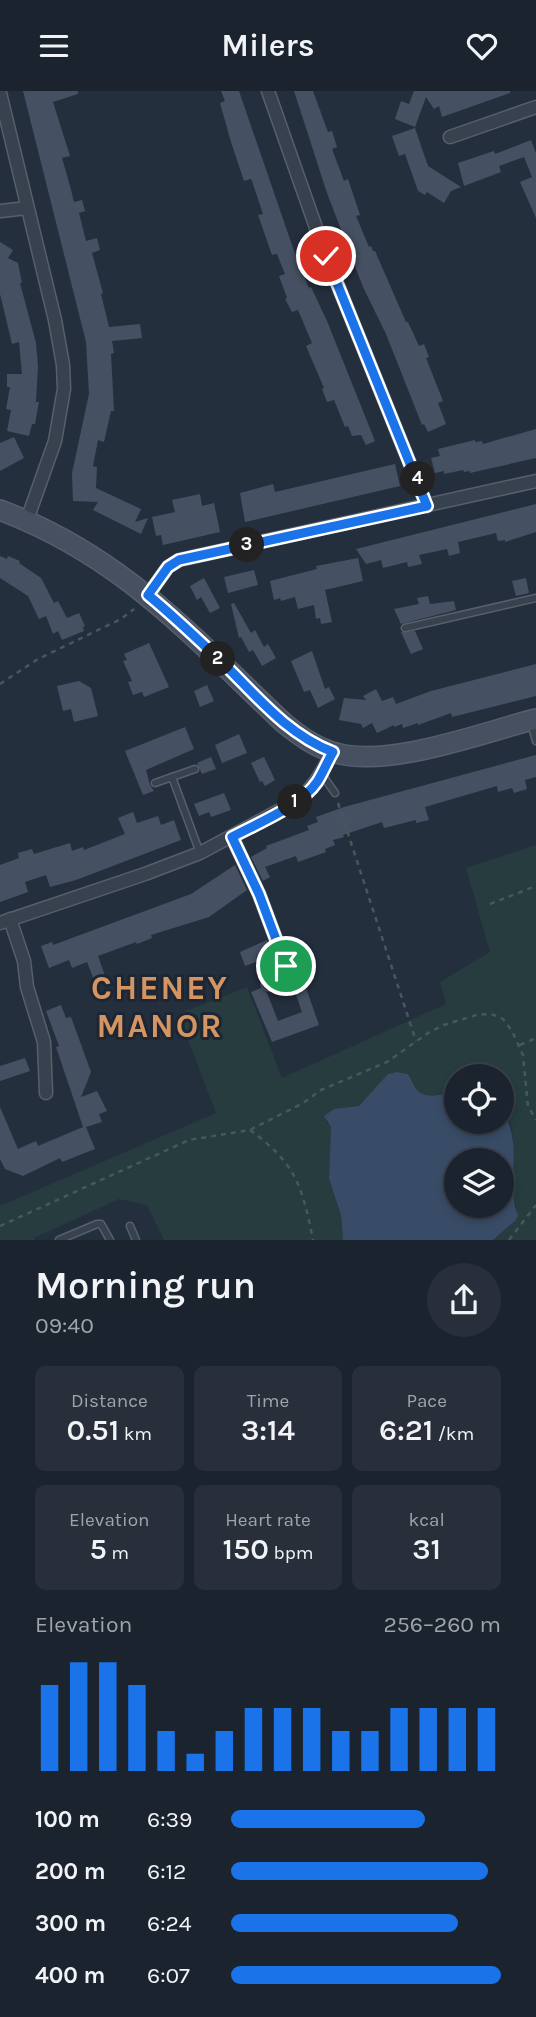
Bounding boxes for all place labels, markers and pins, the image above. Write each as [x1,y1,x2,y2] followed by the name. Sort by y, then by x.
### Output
[296,226,356,286] pin
[400,461,436,497] pin: 4
[230,527,264,563] pin: 3
[200,641,235,677] pin: 2
[278,785,312,819] pin: 1
[256,936,316,996] pin

